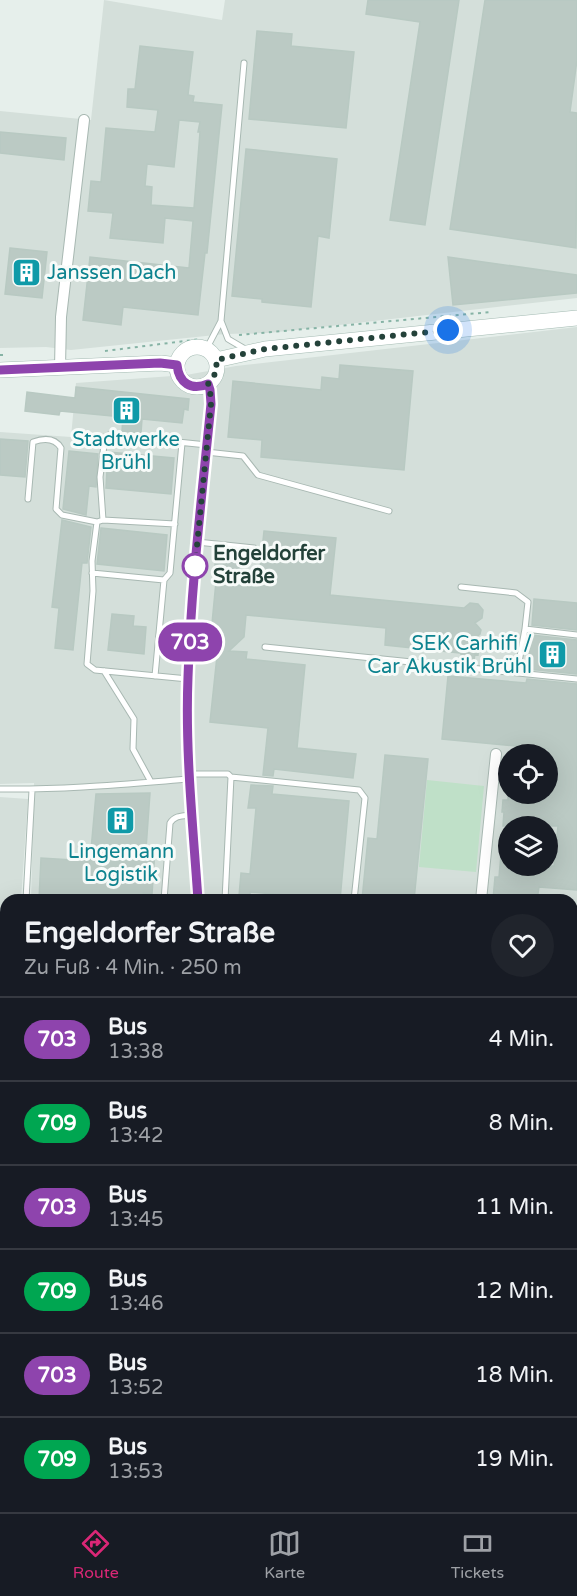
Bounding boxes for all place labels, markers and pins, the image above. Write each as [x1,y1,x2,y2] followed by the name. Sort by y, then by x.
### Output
[10,257,42,289] building icon: Janssen Dach
[47,261,177,285] place label: Janssen Dach
[110,394,142,426] building icon: Stadtwerke Brühl
[72,428,180,475] place label: Stadtwerke Brühl
[213,542,326,589] place label: Engeldorfer Straße
[182,553,208,579] marker: Engeldorfer Straße
[367,632,532,679] place label: SEK Carhifi / Car Akustik Brühl
[537,639,569,671] building icon: SEK Carhifi / Car Akustik Brühl
[105,805,137,837] building icon: Lingemann Logistik
[68,840,174,887] place label: Lingemann Logistik

